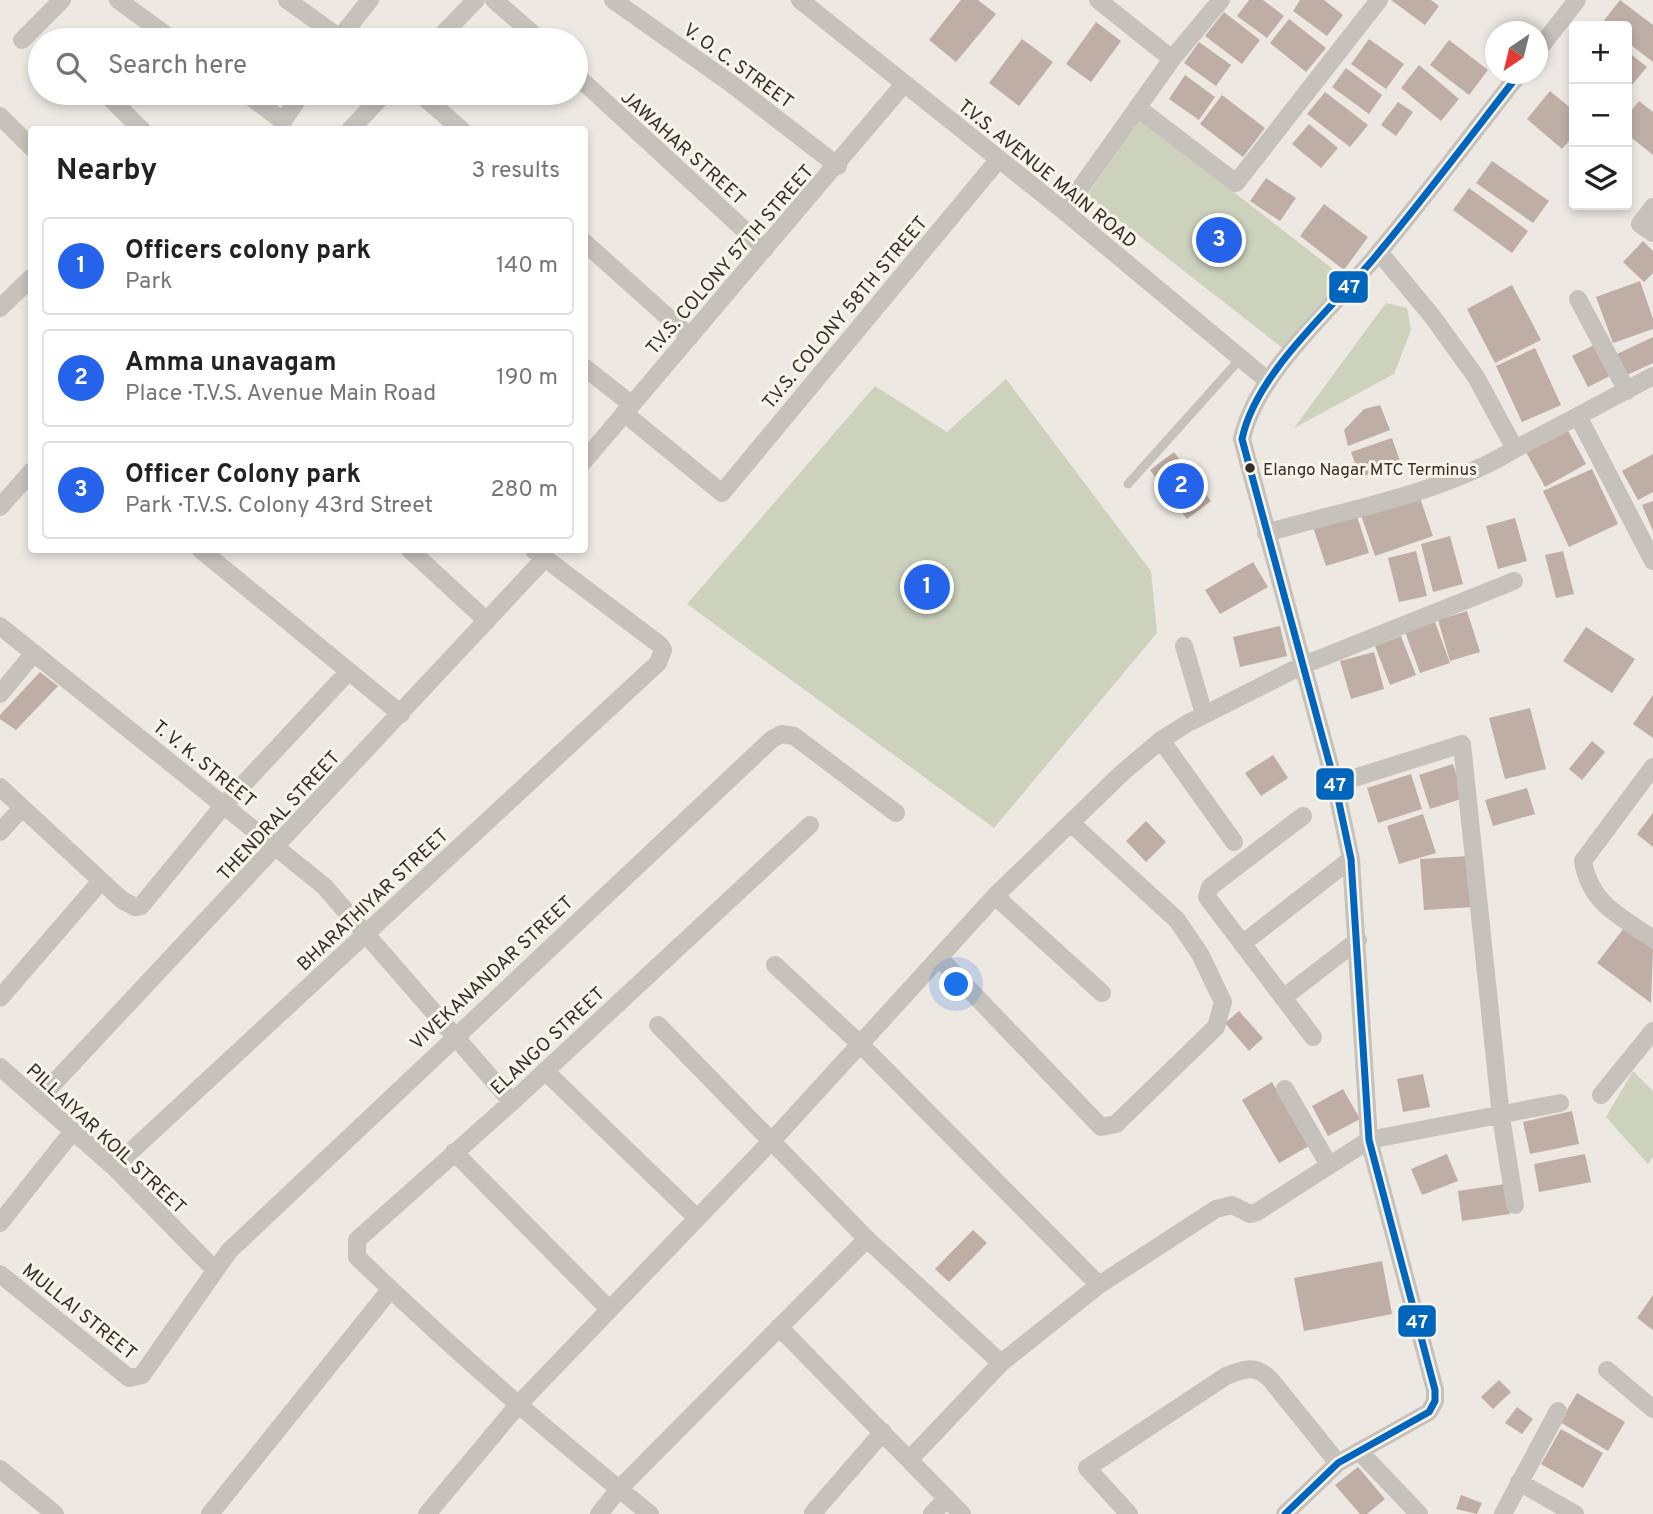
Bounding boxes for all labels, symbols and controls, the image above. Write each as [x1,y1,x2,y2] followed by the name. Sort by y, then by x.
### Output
[678,18,798,115] street label: V. O. C. STREET
[1485,21,1548,84] north arrow
[1569,21,1632,210] map controls
[1569,21,1632,84] button: +
[28,28,588,105] search box
[52,48,90,86] icon: search
[108,50,247,83] text: Search here
[1569,84,1632,147] button: −
[615,86,750,211] street label: JAWAHAR STREET
[952,95,1141,254] street label: T.V.S. AVENUE MAIN ROAD
[1569,147,1632,210] button: layers
[56,153,157,190] text: Nearby
[471,157,560,186] text: 3 results
[641,160,820,360] street label: T.V.S. COLONY 57TH STREET
[758,212,933,415] street label: T.V.S. COLONY 58TH STREET
[1196,214,1242,266] pin: 3
[125,235,371,268] text: Officers colony park
[76,252,86,281] text: 1
[496,252,558,281] text: 140 m
[125,268,172,297] text: Park
[1328,270,1369,304] line badge: 47
[1338,276,1360,300] text: 47
[125,347,336,380] text: Amma unavagam
[74,364,88,393] text: 2
[496,364,558,393] text: 190 m
[125,380,436,409] text: Place · T.V.S. Avenue Main Road
[125,459,361,492] text: Officer Colony park
[1158,460,1204,512] pin: 2
[1263,460,1477,482] place label: Elango Nagar MTC Terminus
[1243,461,1257,475] marker: Elango Nagar MTC Terminus
[74,476,88,505] text: 3
[490,476,558,505] text: 280 m
[125,492,433,521] text: Park · T.V.S. Colony 43rd Street
[904,561,950,613] pin: 1
[147,716,260,814] street label: T. V. K. STREET
[213,746,346,887] street label: THENDRAL STREET
[1315,767,1355,801] line badge: 47
[1324,774,1346,798] text: 47
[293,824,454,977] street label: BHARATHIYAR STREET
[406,891,579,1056] street label: VIVEKANANDAR STREET
[939,967,973,1001] your location
[486,982,611,1101] street label: ELANGO STREET
[21,1059,191,1220] street label: PILLAIYAR KOIL STREET
[17,1259,141,1366] street label: MULLAI STREET
[1397,1304,1437,1338] line badge: 47
[1406,1311,1428,1335] text: 47

